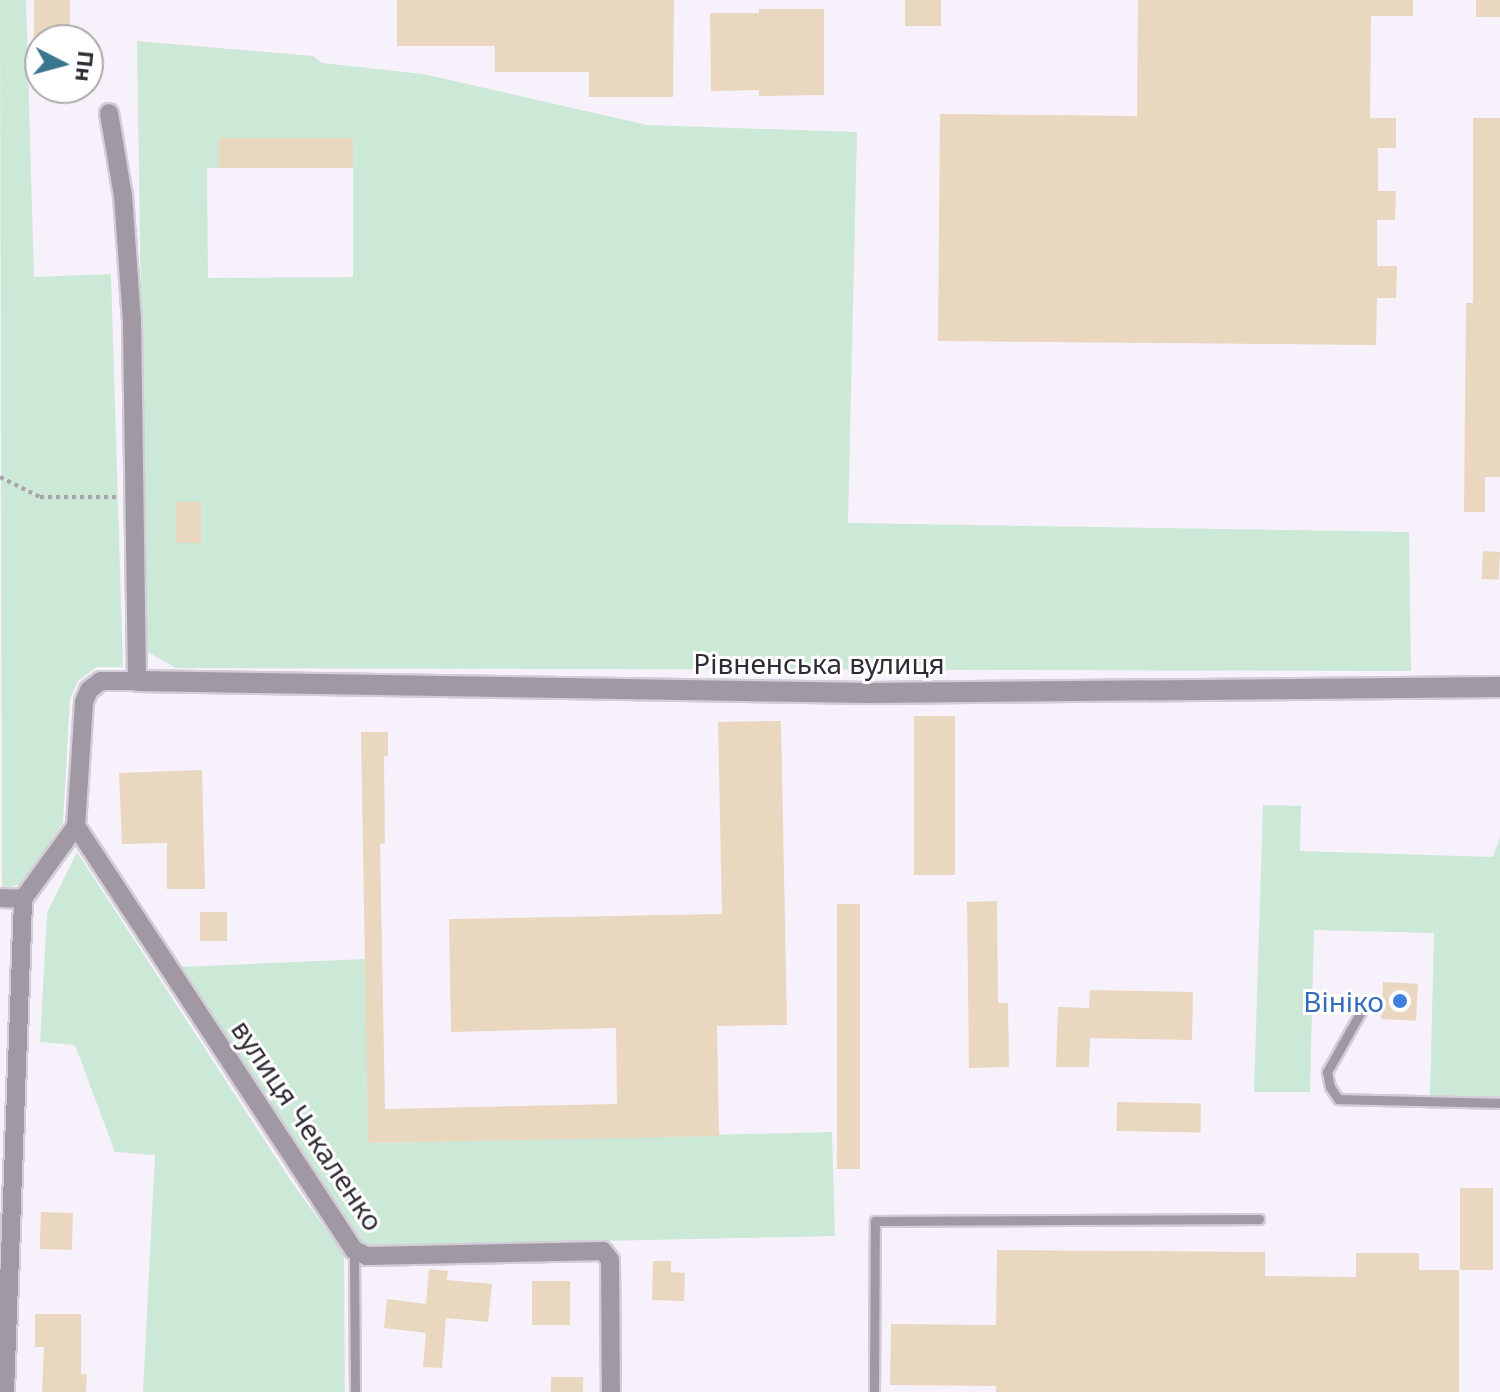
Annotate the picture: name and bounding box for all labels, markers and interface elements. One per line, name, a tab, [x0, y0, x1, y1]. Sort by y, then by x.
north arrow	[24, 24, 104, 104]
text: Пн	[69, 49, 102, 83]
street label: Рівненська вулиця	[693, 646, 945, 680]
place label: Вініко	[1303, 984, 1384, 1018]
marker: Вініко	[1391, 992, 1409, 1010]
street label: вулиця Чекаленко	[225, 1013, 391, 1237]

